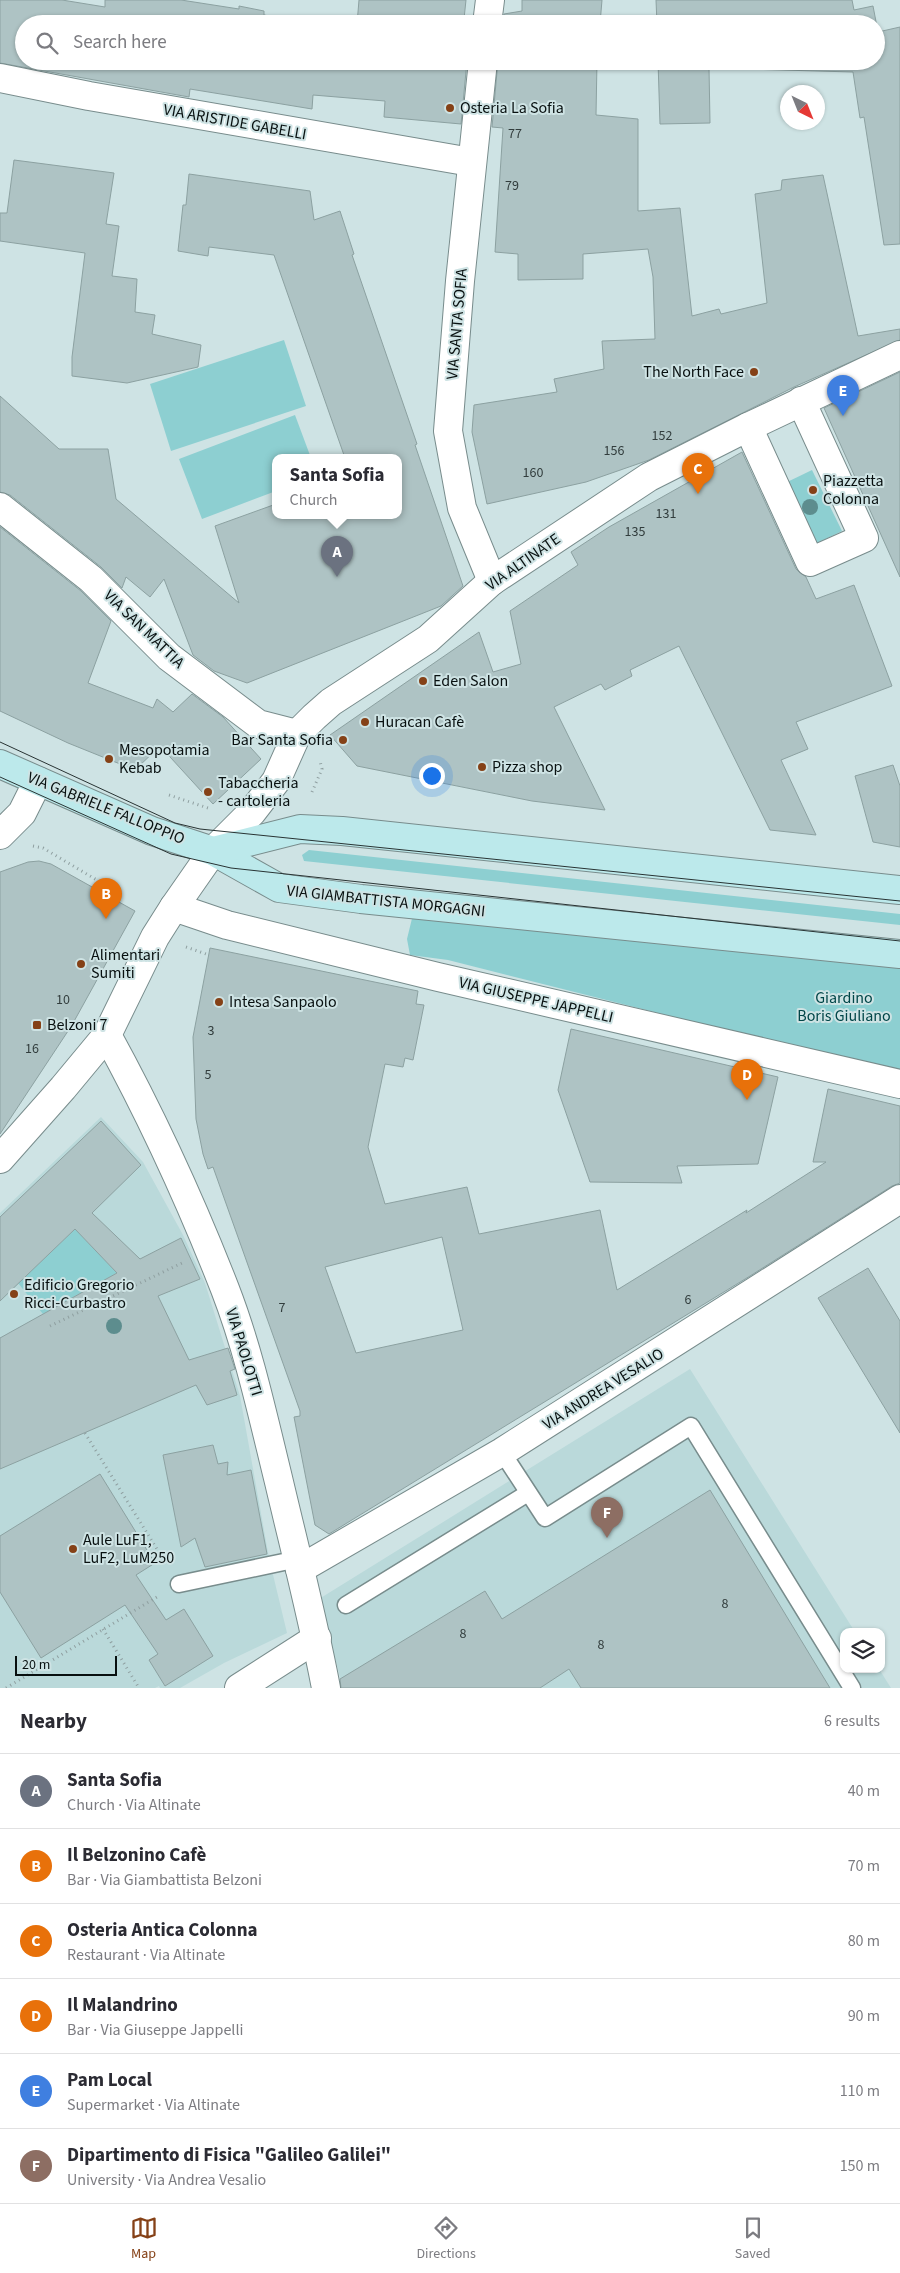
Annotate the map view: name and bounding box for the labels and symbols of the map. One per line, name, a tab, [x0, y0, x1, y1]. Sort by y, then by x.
north arrow	[780, 85, 825, 130]
place label: Osteria La Sofia	[460, 97, 564, 119]
street label: VIA ARISTIDE GABELLI	[162, 99, 308, 145]
marker: Osteria La Sofia	[444, 102, 456, 114]
house number: 77	[508, 124, 522, 144]
house number: 79	[505, 176, 519, 196]
street label: VIA SANTA SOFIA	[441, 267, 473, 381]
place label: The North Face	[643, 361, 744, 383]
marker: The North Face	[748, 366, 760, 378]
pin: E	[827, 375, 859, 416]
house number: 152	[652, 426, 672, 446]
house number: 156	[604, 441, 624, 461]
pin: C	[682, 453, 714, 494]
house number: 160	[523, 463, 543, 483]
place label: Piazzetta Colonna	[823, 470, 884, 510]
marker: Piazzetta Colonna	[807, 484, 819, 496]
house number: 131	[656, 504, 676, 524]
house number: 135	[625, 522, 645, 542]
street label: VIA ALTINATE	[481, 528, 565, 596]
pin: A	[321, 536, 353, 577]
street label: VIA SAN MATTIA	[99, 585, 189, 673]
place label: Eden Salon	[433, 670, 508, 692]
marker: Eden Salon	[417, 675, 429, 687]
place label: Huracan Cafè	[375, 711, 464, 733]
marker: Huracan Cafè	[359, 716, 371, 728]
place label: Bar Santa Sofia	[231, 729, 333, 751]
marker: Bar Santa Sofia	[337, 734, 349, 746]
place label: Mesopotamia Kebab	[119, 739, 210, 779]
marker: Mesopotamia Kebab	[103, 753, 115, 765]
place label: Pizza shop	[492, 756, 563, 778]
marker: Pizza shop	[476, 761, 488, 773]
your location	[419, 763, 445, 789]
street label: VIA GABRIELE FALLOPPIO	[24, 766, 188, 850]
place label: Tabaccheria - cartoleria	[218, 772, 299, 812]
marker: Tabaccheria - cartoleria	[202, 786, 214, 798]
pin: B	[90, 878, 122, 919]
street label: VIA GIAMBATTISTA MORGAGNI	[286, 880, 486, 922]
place label: Alimentari Sumiti	[91, 944, 160, 984]
marker: Alimentari Sumiti	[75, 958, 87, 970]
street label: VIA GIUSEPPE JAPPELLI	[457, 972, 615, 1028]
park label: Giardino Boris Giuliano	[797, 987, 891, 1027]
house number: 10	[56, 990, 70, 1010]
place label: Intesa Sanpaolo	[229, 991, 337, 1013]
marker: Intesa Sanpaolo	[213, 996, 225, 1008]
place label: Belzoni 7	[47, 1014, 108, 1036]
marker: Belzoni 7	[31, 1019, 43, 1031]
house number: 3	[208, 1021, 215, 1041]
house number: 16	[25, 1039, 39, 1059]
pin: D	[731, 1059, 763, 1100]
house number: 5	[205, 1065, 212, 1085]
place label: Edificio Gregorio Ricci-Curbastro	[24, 1274, 135, 1314]
marker: Edificio Gregorio Ricci-Curbastro	[8, 1288, 20, 1300]
house number: 6	[685, 1290, 692, 1310]
house number: 7	[279, 1298, 286, 1318]
street label: VIA PAOLOTTI	[220, 1305, 268, 1399]
street label: VIA ANDREA VESALIO	[538, 1343, 668, 1435]
pin: F	[591, 1497, 623, 1538]
place label: Aule LuF1, LuF2, LuM250	[83, 1529, 174, 1569]
marker: Aule LuF1, LuF2, LuM250	[67, 1543, 79, 1555]
house number: 8	[722, 1594, 729, 1614]
house number: 8	[460, 1624, 467, 1644]
house number: 8	[598, 1635, 605, 1655]
scale bar	[15, 1653, 118, 1676]

